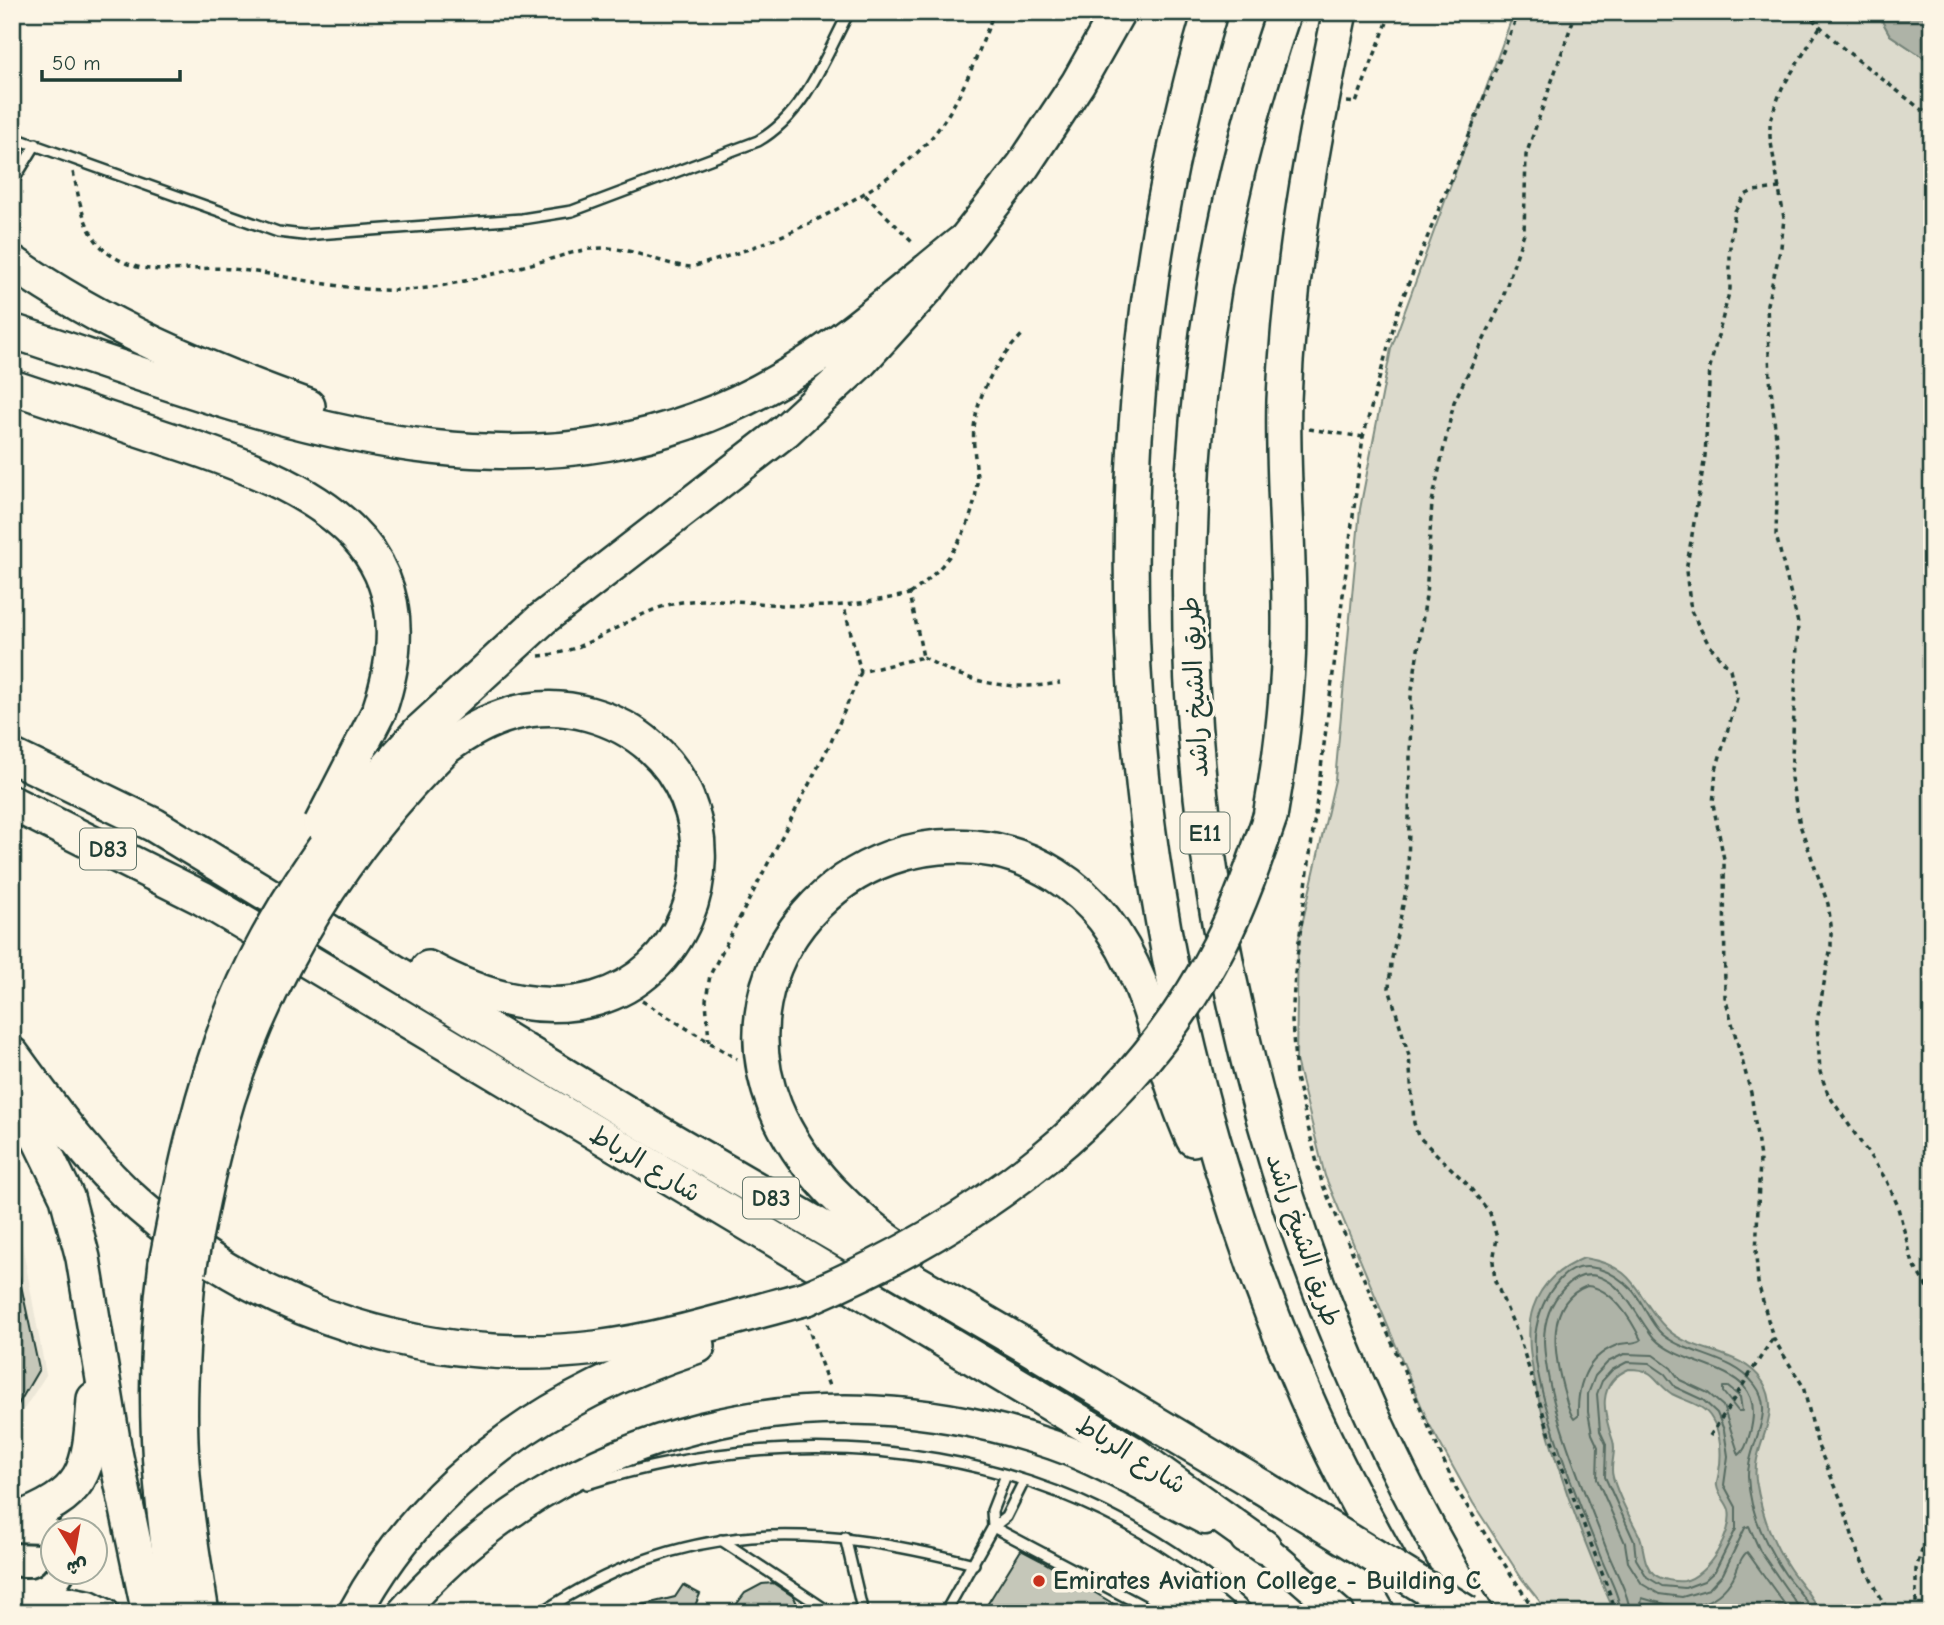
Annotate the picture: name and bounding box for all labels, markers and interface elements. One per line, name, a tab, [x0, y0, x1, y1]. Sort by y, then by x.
scale bar	[42, 38, 180, 82]
text: 50 m	[52, 51, 101, 75]
street label: طريق الشيخ راشد	[1175, 595, 1217, 778]
road number: E11	[1180, 812, 1230, 854]
road number: D83	[80, 828, 136, 870]
street label: شارع الرباط	[583, 1119, 706, 1210]
street label: طريق الشيخ راشد	[1257, 1149, 1347, 1331]
road number: D83	[743, 1178, 799, 1218]
street label: شارع الرباط	[1069, 1409, 1191, 1502]
north arrow	[38, 1516, 108, 1586]
text: ش	[65, 1554, 89, 1580]
place label: Emirates Aviation College - Building C	[1053, 1566, 1481, 1596]
marker: Emirates Aviation College - Building C	[1031, 1573, 1047, 1589]

